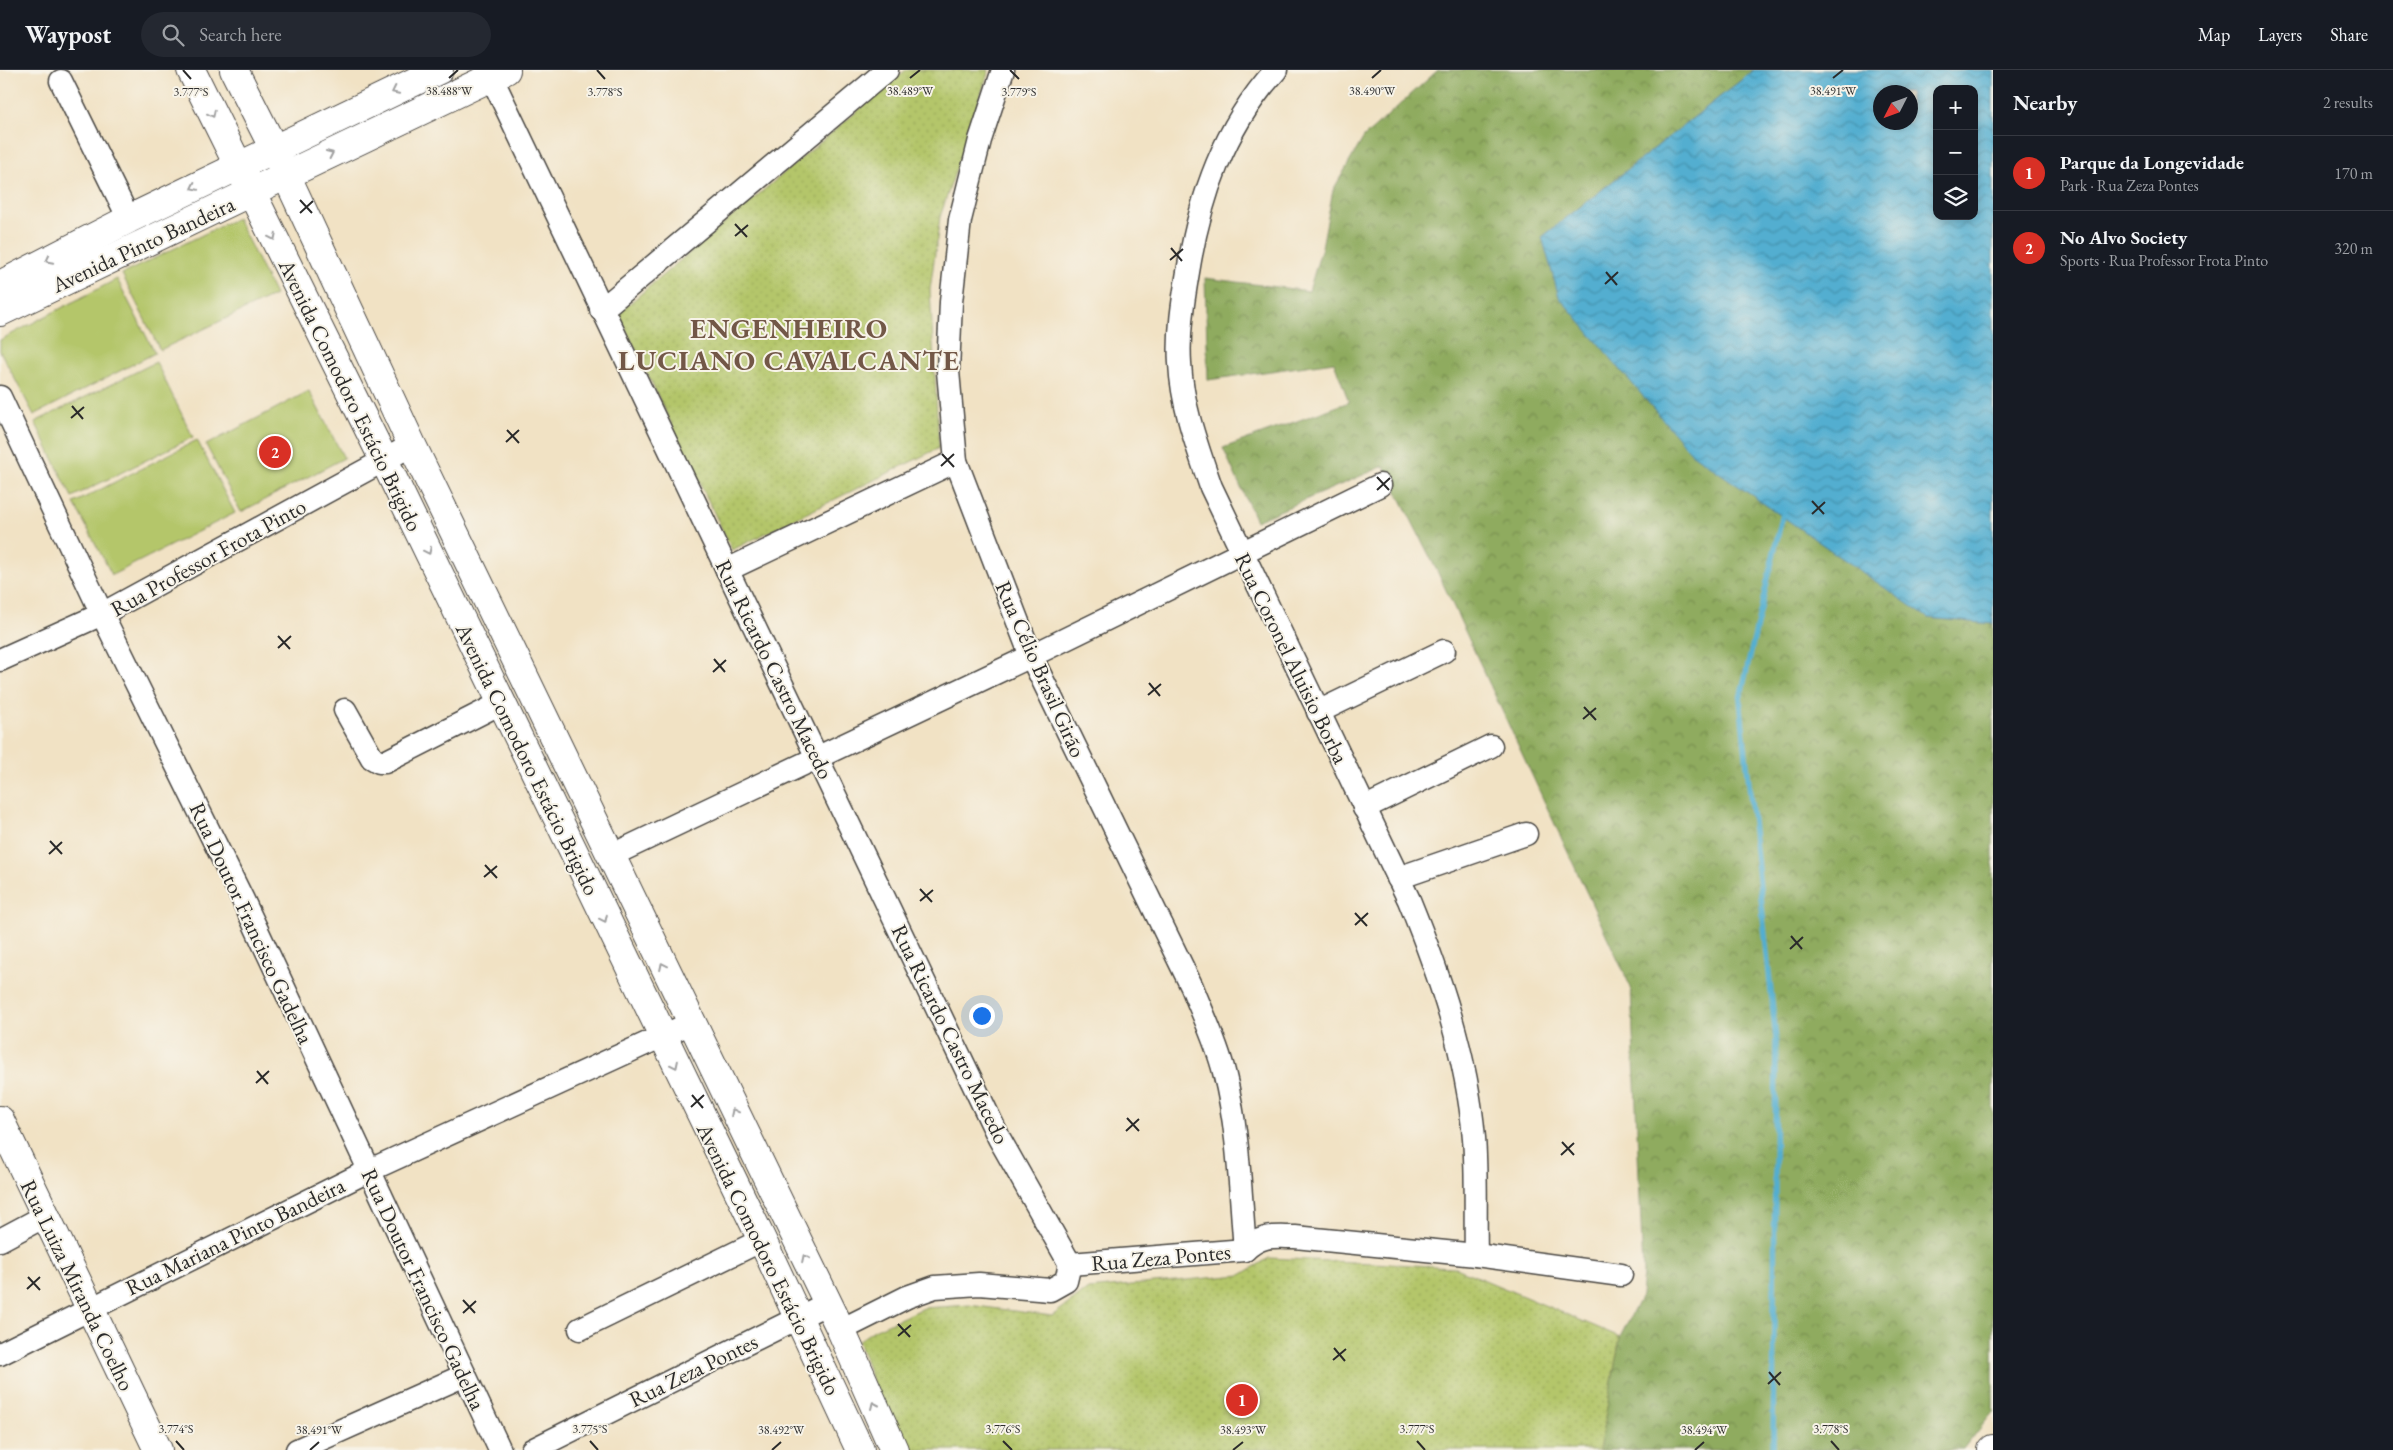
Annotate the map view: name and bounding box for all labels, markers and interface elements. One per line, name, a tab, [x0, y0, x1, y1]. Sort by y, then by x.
search box	[141, 12, 491, 57]
text: Waypost	[25, 19, 111, 50]
icon: search	[159, 21, 187, 49]
text: Search here	[199, 22, 282, 47]
text: Map	[2198, 23, 2230, 46]
text: Layers	[2258, 23, 2302, 46]
text: Share	[2330, 23, 2368, 46]
text: 38.488°W	[426, 83, 473, 99]
text: 38.489°W	[887, 83, 934, 99]
text: 38.490°W	[1349, 83, 1396, 99]
text: 38.491°W	[1810, 83, 1857, 99]
text: 3.777°S	[174, 84, 209, 100]
text: 3.778°S	[588, 84, 623, 100]
text: 3.779°S	[1002, 84, 1037, 100]
one-way arrow	[392, 85, 401, 95]
north arrow	[1873, 85, 1918, 130]
map controls	[1933, 85, 1978, 220]
button: +	[1933, 85, 1978, 130]
text: Nearby	[2013, 89, 2077, 116]
text: 2 results	[2323, 92, 2373, 113]
one-way arrow	[206, 109, 216, 118]
button: −	[1933, 130, 1978, 175]
one-way arrow	[325, 150, 334, 161]
text: Parque da Longevidade	[2060, 150, 2244, 175]
text: 1	[2025, 163, 2033, 184]
text: 170 m	[2334, 163, 2373, 184]
button: layers	[1933, 175, 1978, 220]
text: Park · Rua Zeza Pontes	[2060, 175, 2199, 196]
one-way arrow	[190, 181, 199, 191]
street label: Avenida Pinto Bandeira	[46, 189, 240, 300]
text: No Alvo Society	[2060, 225, 2187, 250]
one-way arrow	[267, 231, 277, 240]
text: 2	[2025, 238, 2033, 259]
text: 320 m	[2334, 238, 2373, 259]
text: Sports · Rua Professor Frota Pinto	[2060, 250, 2268, 271]
street label: Avenida Comodoro Estácio Brigido	[271, 253, 429, 536]
one-way arrow	[45, 254, 54, 264]
district label: ENGENHEIRO LUCIANO CAVALCANTE	[618, 310, 960, 378]
pin: 2	[259, 433, 291, 471]
street label: Rua Professor Frota Pinto	[105, 492, 311, 623]
one-way arrow	[421, 546, 431, 555]
street label: Rua Coronel Aluisio Borba	[1228, 548, 1355, 769]
street label: Rua Ricardo Castro Macedo	[709, 555, 840, 784]
street label: Rua Célio Brasil Girão	[989, 576, 1093, 762]
street label: Avenida Comodoro Estácio Brigido	[448, 617, 606, 900]
street label: Rua Doutor Francisco Gadelha	[183, 798, 320, 1049]
one-way arrow	[598, 913, 608, 922]
street label: Rua Ricardo Castro Macedo	[885, 920, 1016, 1149]
one-way arrow	[659, 962, 669, 971]
your location	[969, 1003, 995, 1029]
one-way arrow	[669, 1060, 679, 1069]
one-way arrow	[730, 1108, 740, 1117]
street label: Avenida Comodoro Estácio Brigido	[689, 1117, 847, 1400]
street label: Rua Doutor Francisco Gadelha	[355, 1164, 492, 1415]
street label: Rua Mariana Pinto Bandeira	[121, 1171, 350, 1302]
street label: Rua Luiza Miranda Coelho	[14, 1175, 141, 1396]
street label: Rua Zeza Pontes	[1090, 1237, 1232, 1278]
one-way arrow	[801, 1254, 811, 1263]
street label: Rua Zeza Pontes	[624, 1327, 762, 1414]
pin: 1	[1226, 1381, 1258, 1419]
one-way arrow	[870, 1401, 881, 1410]
text: 3.774°S	[159, 1421, 194, 1437]
text: 3.775°S	[573, 1421, 608, 1437]
text: 3.776°S	[986, 1421, 1021, 1437]
text: 3.777°S	[1400, 1421, 1435, 1437]
text: 3.778°S	[1814, 1421, 1849, 1437]
text: 38.491°W	[296, 1422, 343, 1438]
text: 38.492°W	[758, 1422, 805, 1438]
text: 38.493°W	[1220, 1422, 1267, 1438]
text: 38.494°W	[1681, 1422, 1728, 1438]

